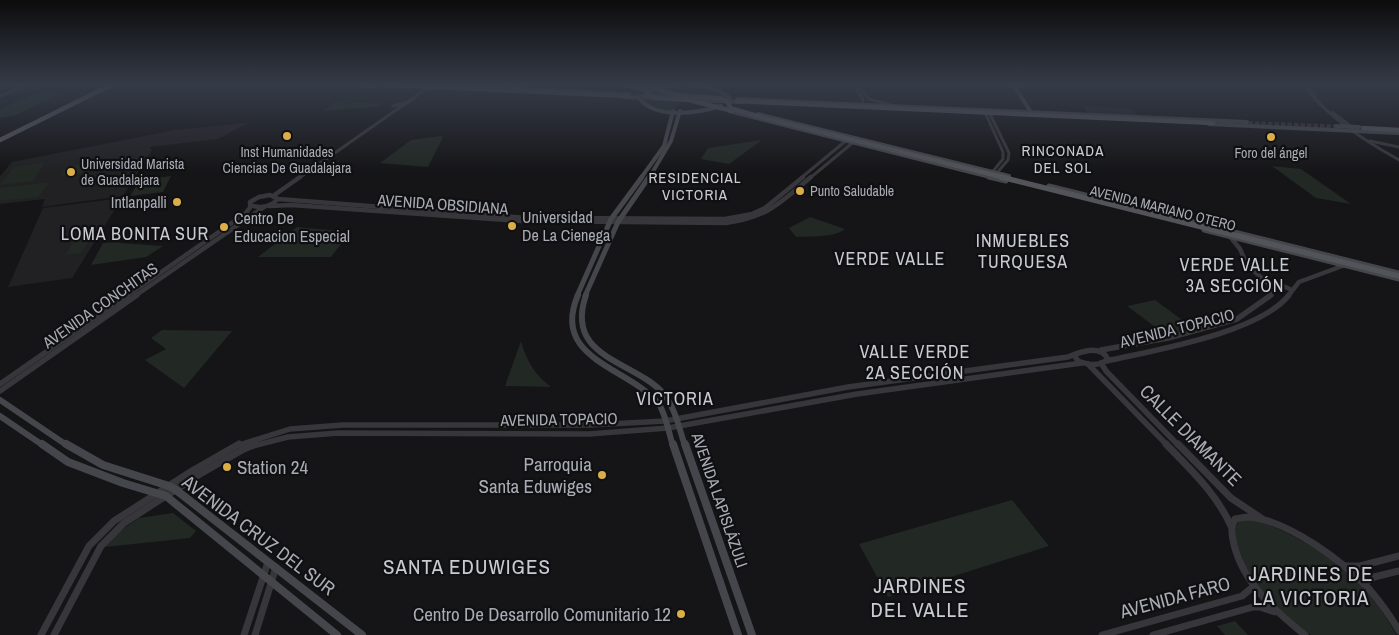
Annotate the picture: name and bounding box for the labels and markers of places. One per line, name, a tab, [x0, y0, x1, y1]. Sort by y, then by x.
marker: Inst Humanidades Ciencias De Guadalajara	[281, 130, 293, 142]
marker: Foro del ángel	[1265, 131, 1277, 143]
place label: Inst Humanidades Ciencias De Guadalajara	[223, 143, 352, 177]
place label: Foro del ángel	[1235, 144, 1307, 162]
place label: Universidad Marista de Guadalajara	[81, 155, 185, 189]
marker: Universidad Marista de Guadalajara	[65, 166, 77, 178]
place label: Punto Saludable	[810, 182, 894, 200]
marker: Punto Saludable	[794, 185, 806, 197]
place label: Intlanpalli	[111, 191, 167, 213]
marker: Intlanpalli	[171, 196, 183, 208]
place label: Universidad De La Cienega	[522, 206, 611, 246]
place label: Centro De Educacion Especial	[234, 207, 350, 247]
marker: Universidad De La Cienega	[506, 220, 518, 232]
marker: Centro De Educacion Especial	[218, 221, 230, 233]
place label: Parroquia Santa Eduwiges	[479, 451, 592, 499]
place label: Station 24	[237, 454, 308, 480]
marker: Station 24	[221, 461, 233, 473]
marker: Parroquia Santa Eduwiges	[596, 469, 608, 481]
place label: Centro De Desarrollo Comunitario 12	[413, 601, 671, 627]
marker: Centro De Desarrollo Comunitario 12	[675, 608, 687, 620]

